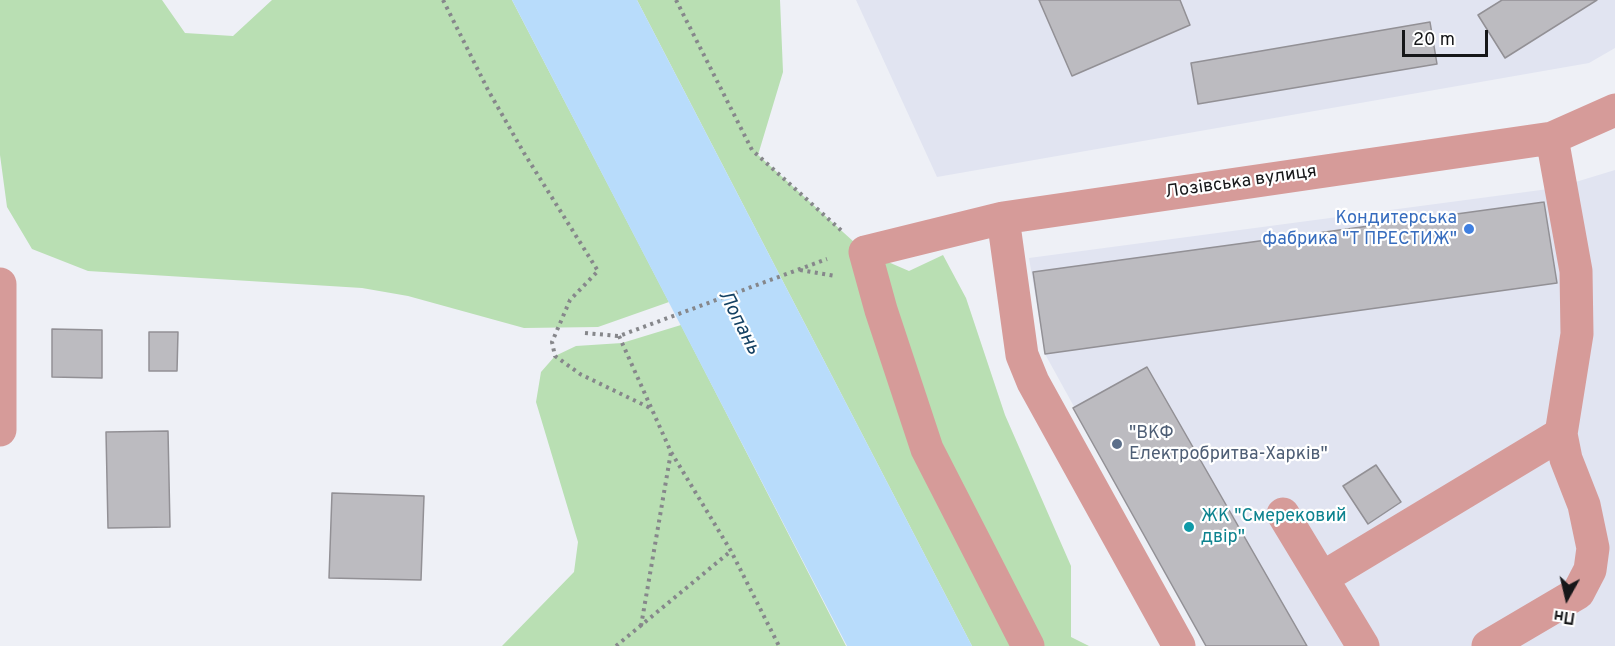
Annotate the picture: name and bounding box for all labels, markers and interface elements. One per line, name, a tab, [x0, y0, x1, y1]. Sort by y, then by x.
scale bar	[1405, 18, 1490, 56]
text: 20 m	[1413, 29, 1455, 52]
street label: Лозівська вулиця	[1164, 162, 1318, 204]
place label: Кондитерська фабрика "Т ПРЕСТИЖ"	[1262, 208, 1457, 250]
marker: Кондитерська фабрика "Т ПРЕСТИЖ"	[1462, 222, 1476, 236]
water label: Лопань	[712, 287, 764, 359]
place label: "ВКФ Електробритва-Харків"	[1129, 423, 1328, 466]
marker: "ВКФ Електробритва-Харків"	[1110, 437, 1124, 451]
place label: ЖК "Смерековий двір"	[1201, 506, 1347, 548]
marker: ЖК "Смерековий двір"	[1182, 520, 1196, 534]
north arrow	[1537, 568, 1597, 628]
text: Пн	[1552, 604, 1577, 627]

